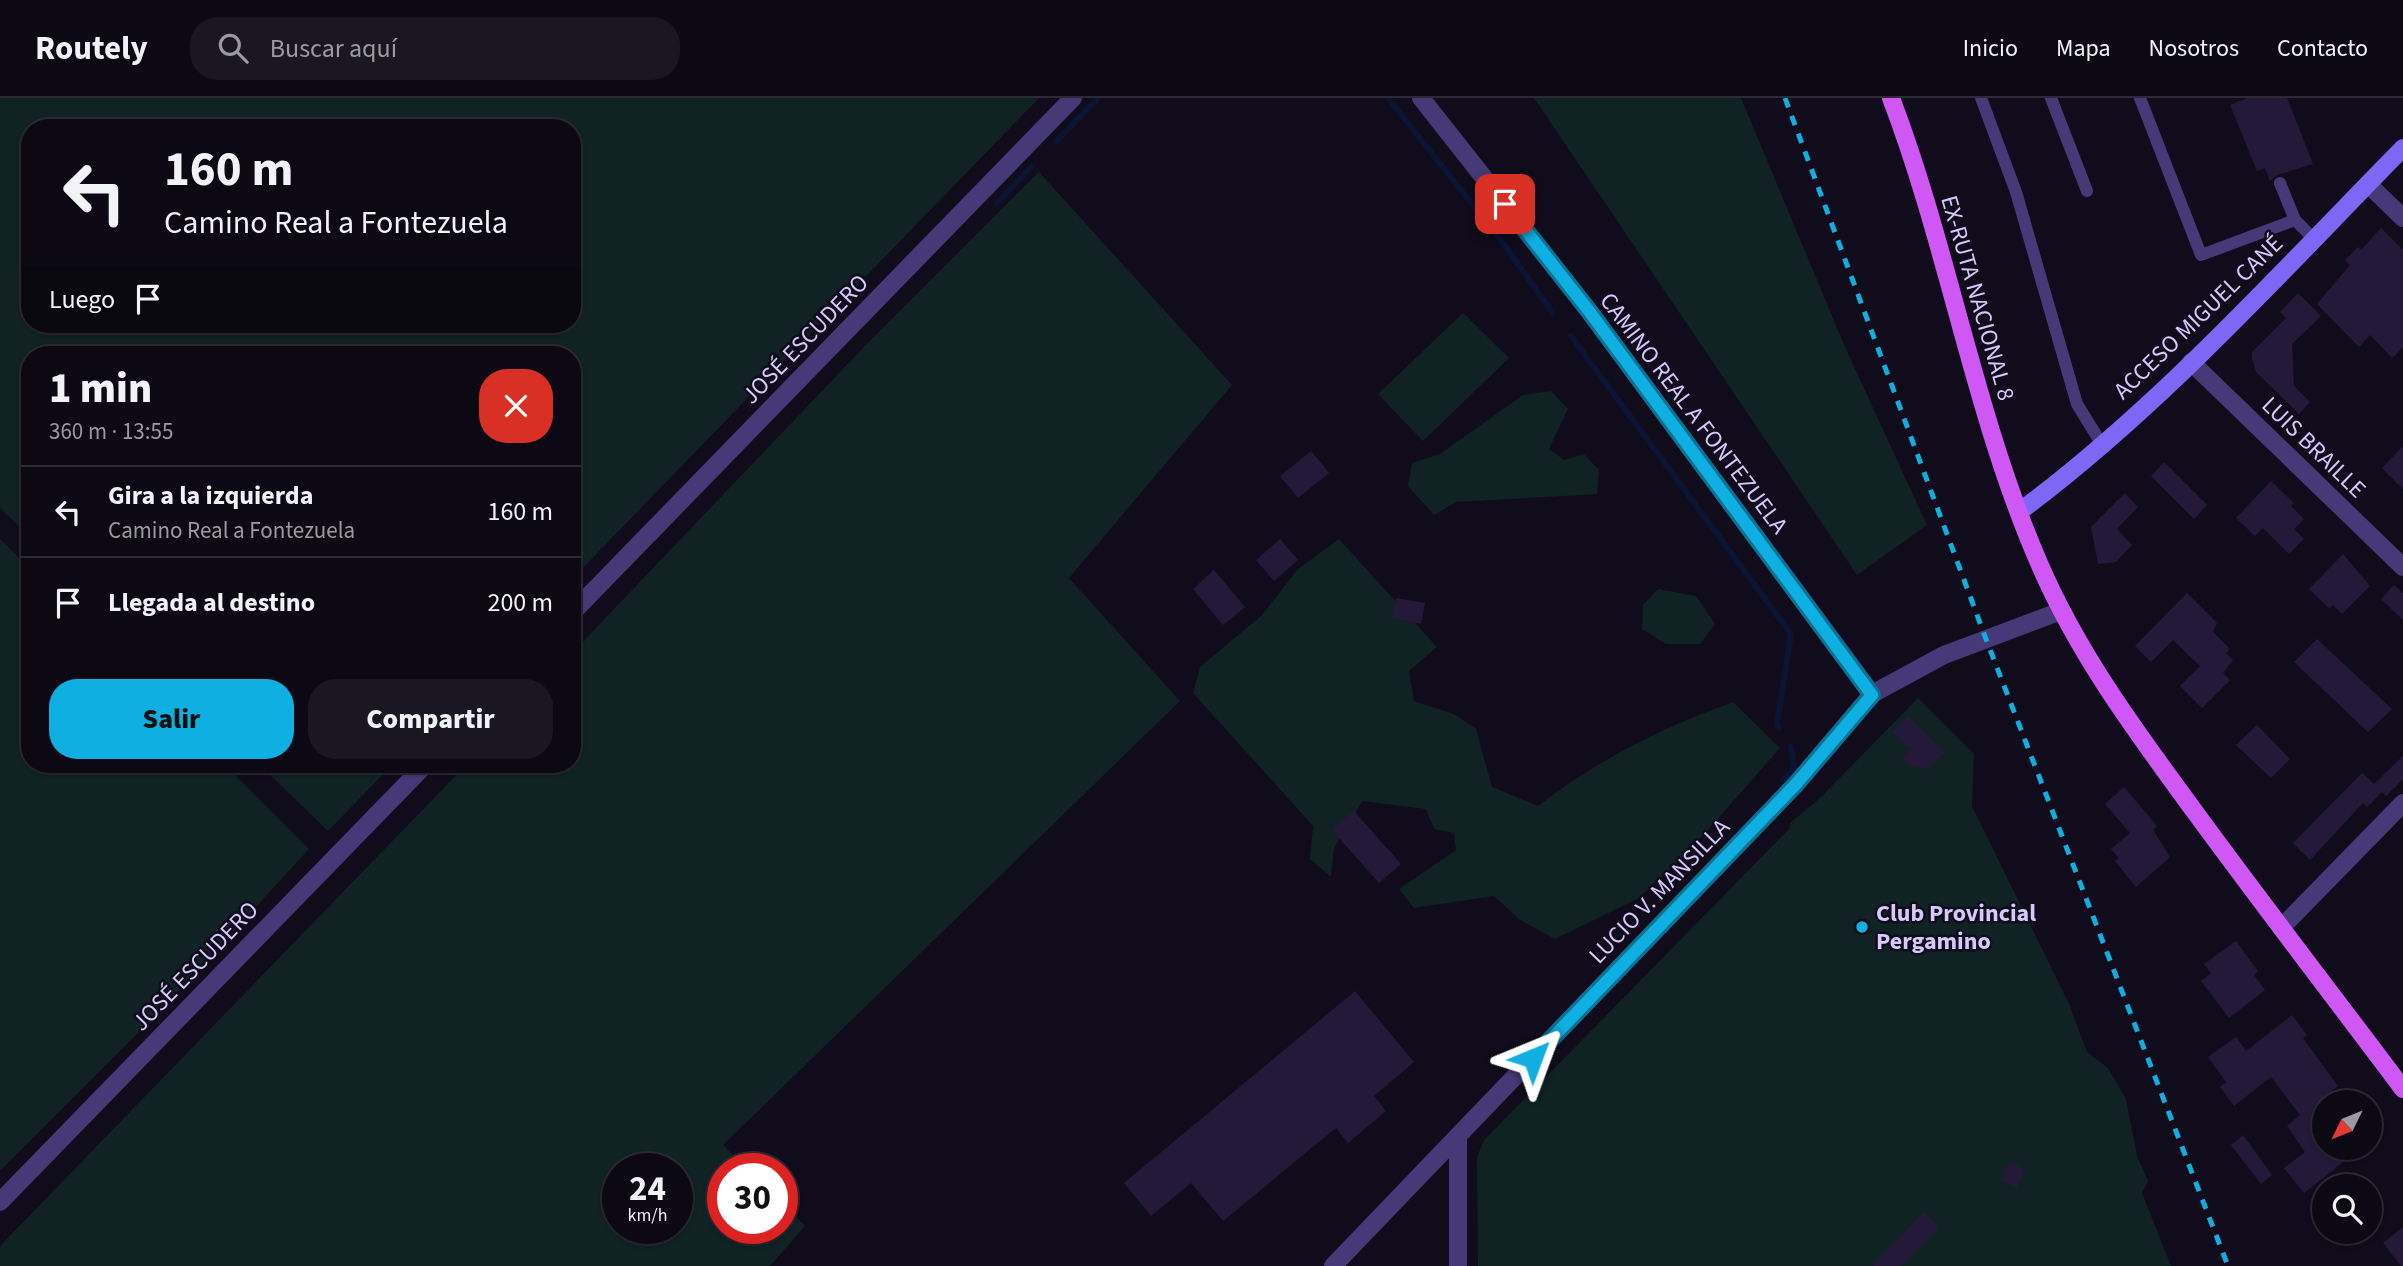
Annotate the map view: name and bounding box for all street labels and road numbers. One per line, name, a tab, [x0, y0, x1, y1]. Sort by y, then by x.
street label: EX-RUTA NACIONAL 8	[1931, 191, 2024, 405]
street label: ACCESO MIGUEL CANÉ	[2106, 227, 2291, 408]
street label: JOSÉ ESCUDERO	[734, 266, 877, 412]
street label: CAMINO REAL A FONTEZUELA	[1591, 285, 1796, 541]
street label: LUIS BRAILLE	[2254, 388, 2374, 506]
street label: LUCIO V. MANSILLA	[1581, 811, 1738, 972]
street label: JOSÉ ESCUDERO	[124, 893, 267, 1039]

